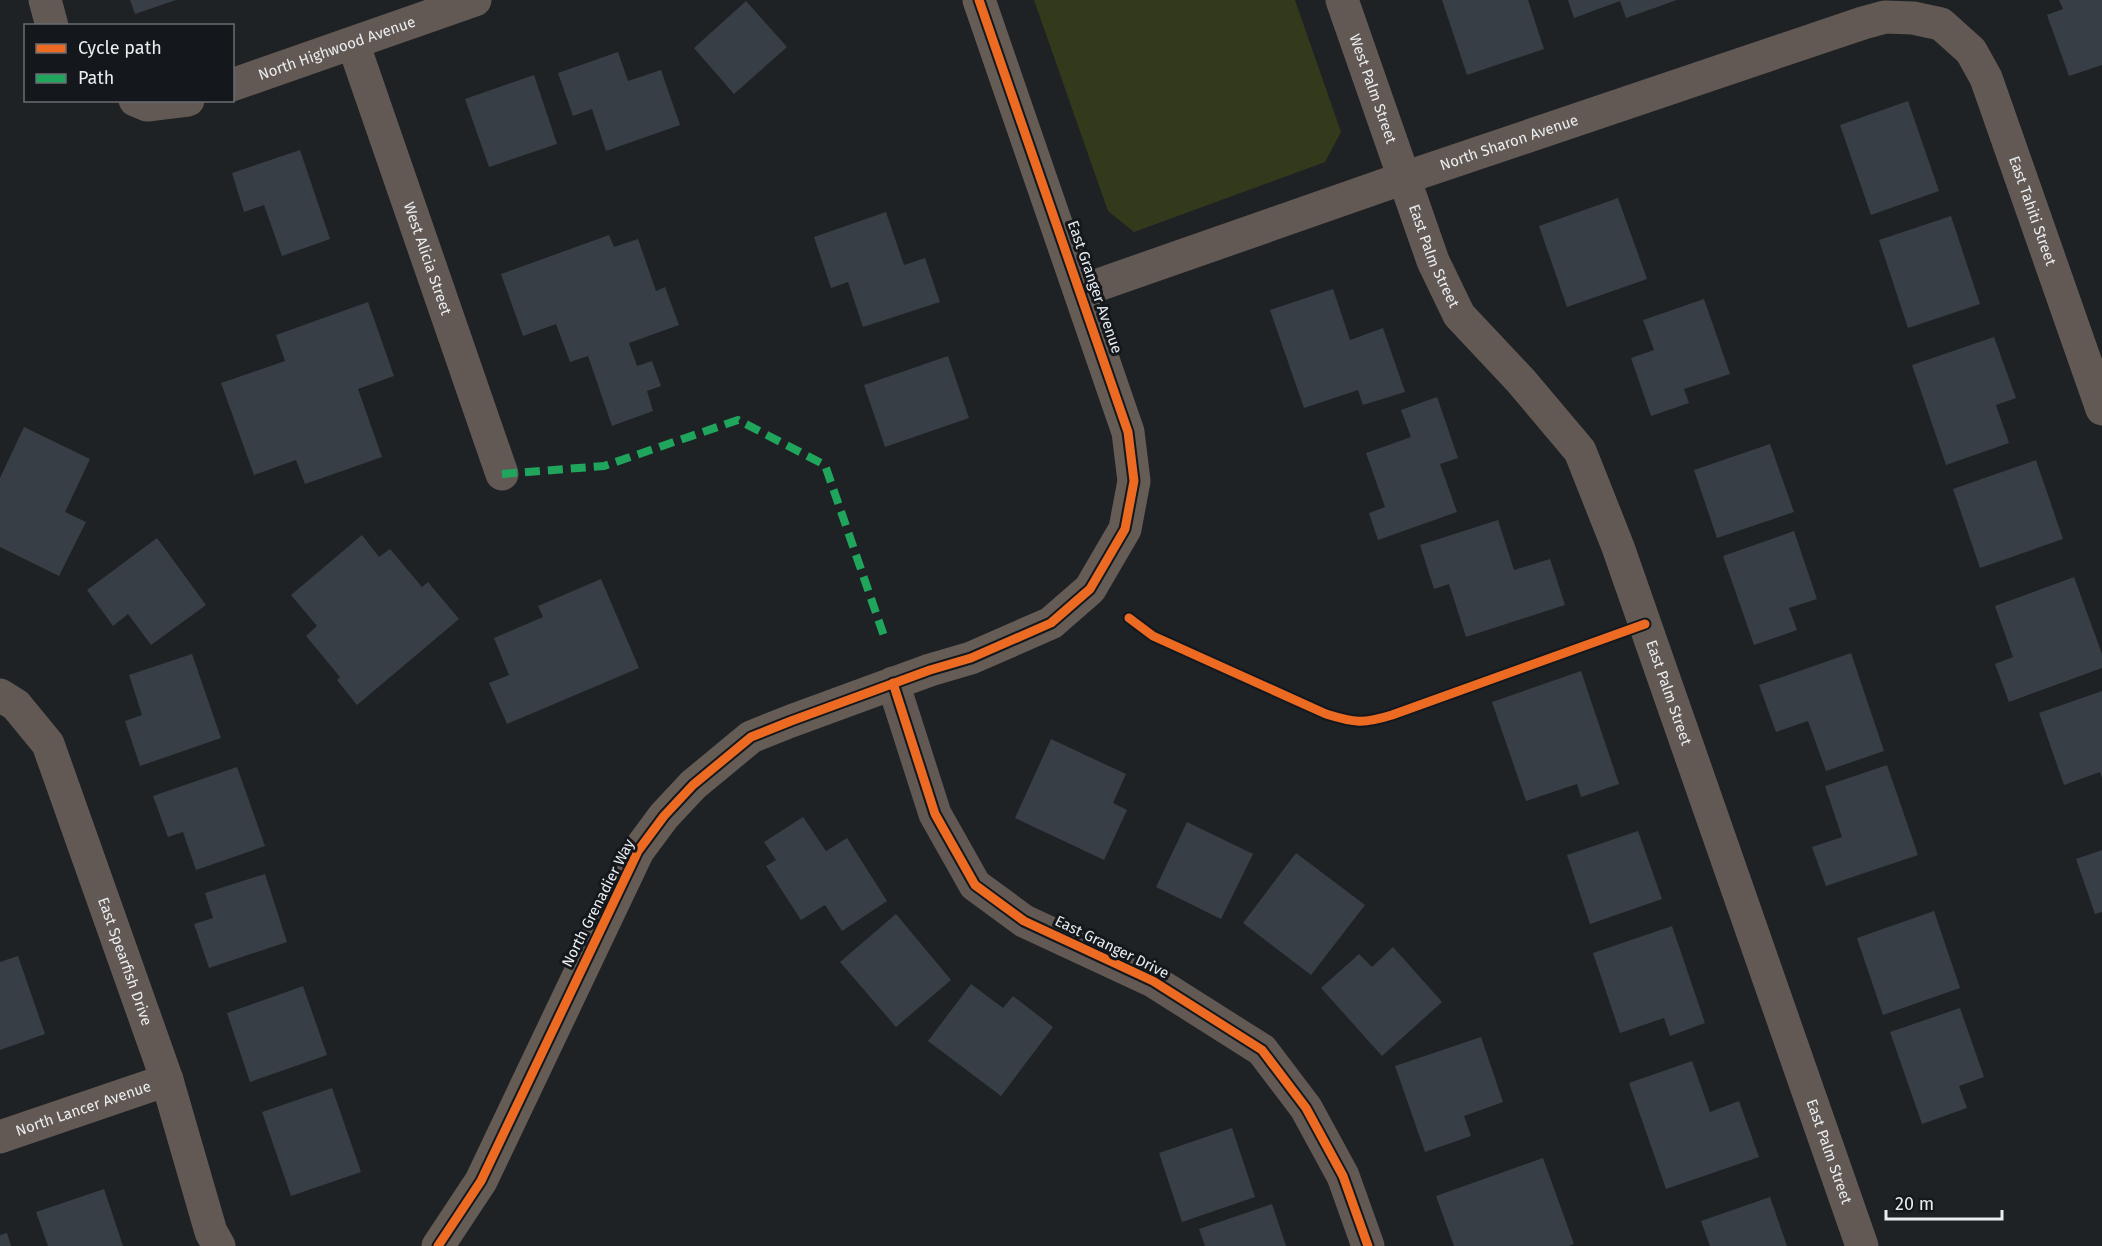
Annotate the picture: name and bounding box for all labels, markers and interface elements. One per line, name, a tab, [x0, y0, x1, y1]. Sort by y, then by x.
street label: North Highwood Avenue	[256, 13, 418, 84]
legend	[24, 24, 234, 102]
street label: West Palm Street	[1346, 32, 1401, 146]
text: Cycle path	[78, 37, 162, 59]
text: Path	[78, 67, 114, 89]
street label: North Sharon Avenue	[1437, 111, 1581, 174]
street label: East Tahiti Street	[2005, 154, 2060, 268]
street label: West Alicia Street	[400, 200, 456, 318]
street label: East Palm Street	[1405, 202, 1463, 311]
street label: East Granger Avenue	[1064, 218, 1126, 356]
street label: East Palm Street	[1642, 638, 1696, 748]
street label: North Grenadier Way	[558, 835, 638, 970]
street label: East Spearfish Drive	[94, 895, 156, 1028]
street label: East Granger Drive	[1052, 912, 1172, 982]
street label: North Lancer Avenue	[13, 1077, 153, 1140]
street label: East Palm Street	[1802, 1097, 1856, 1207]
scale bar	[1886, 1183, 2002, 1221]
text: 20 m	[1895, 1193, 1934, 1215]

